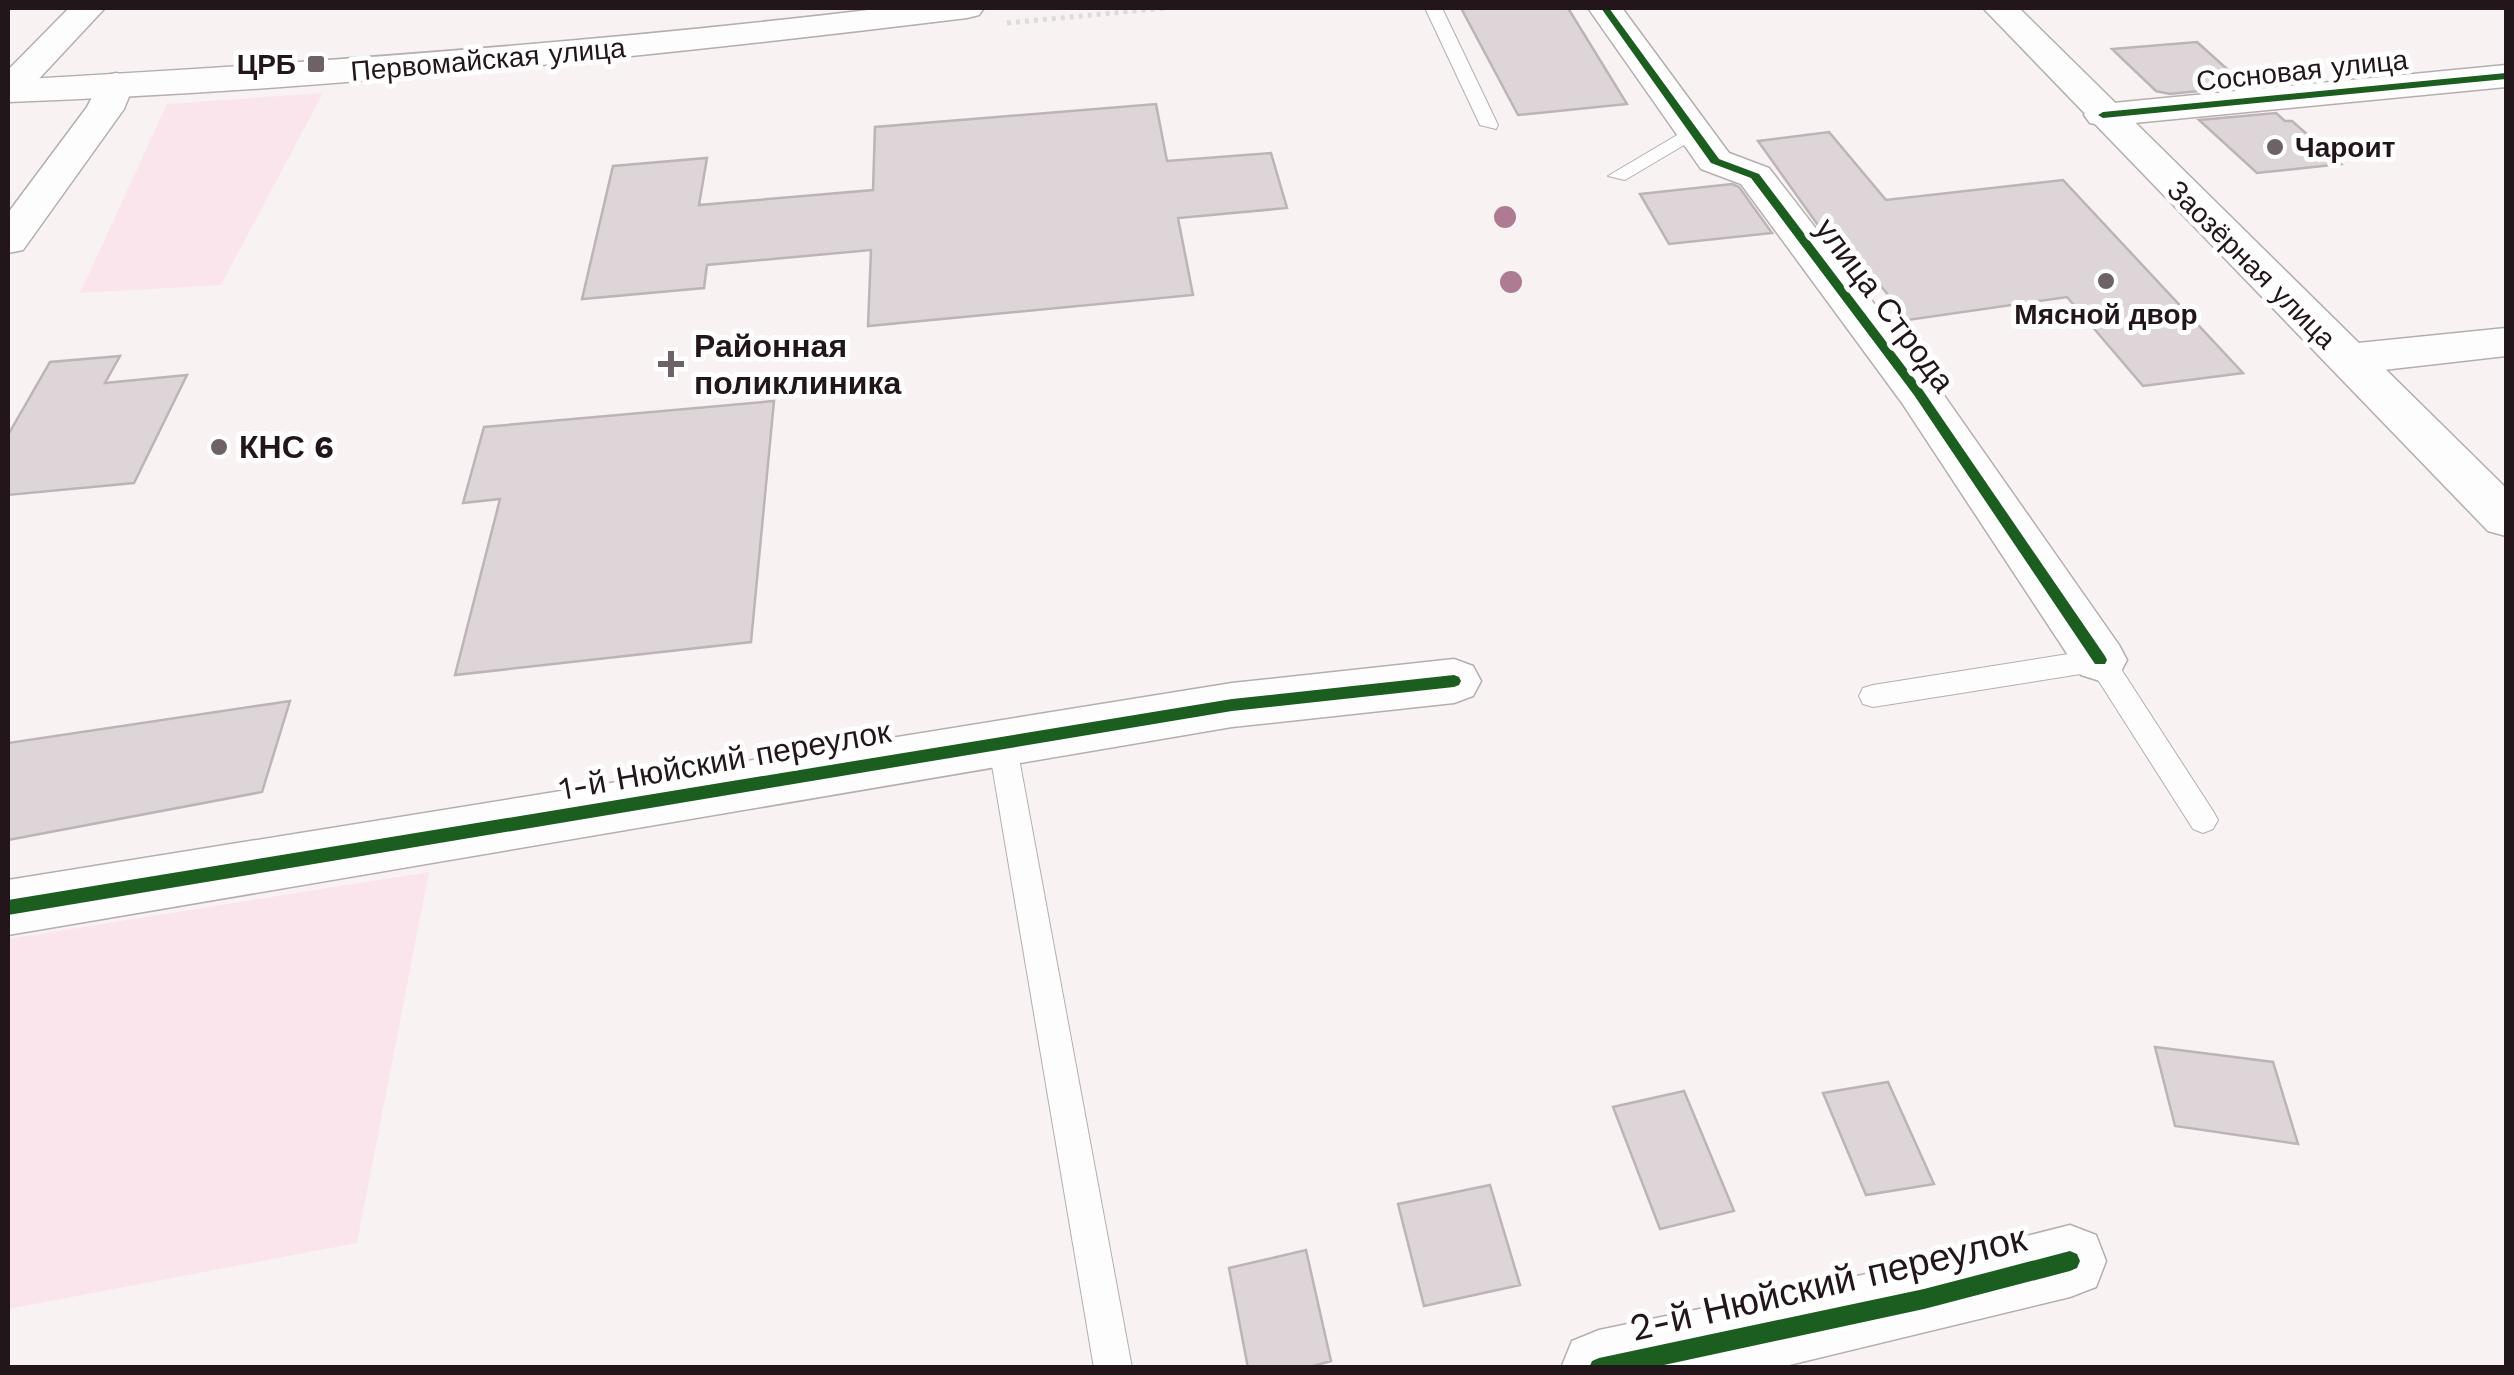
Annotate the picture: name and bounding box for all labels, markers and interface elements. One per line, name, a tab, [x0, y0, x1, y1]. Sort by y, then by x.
street label: Первомайская улица	[349, 31, 627, 88]
street label: Сосновая улица	[2195, 43, 2410, 98]
place label: ЦРБ	[237, 48, 296, 81]
marker: ЦРБ	[305, 53, 327, 75]
place label: Чароит	[2295, 131, 2395, 164]
marker: Чароит	[2264, 136, 2286, 158]
street label: Заозёрная улица	[2161, 173, 2343, 356]
street label: улица Строда	[1807, 211, 1963, 400]
marker: Мясной двор	[2095, 270, 2117, 292]
place label: Мясной двор	[2014, 298, 2198, 331]
place label: Районная поликлиника	[694, 327, 902, 402]
marker: Районная поликлиника	[658, 351, 684, 377]
place label: КНС 6	[239, 428, 334, 466]
marker: КНС 6	[208, 436, 230, 458]
street label: 1-й Нюйский переулок	[556, 712, 895, 808]
street label: 2-й Нюйский переулок	[1626, 1216, 2031, 1350]

